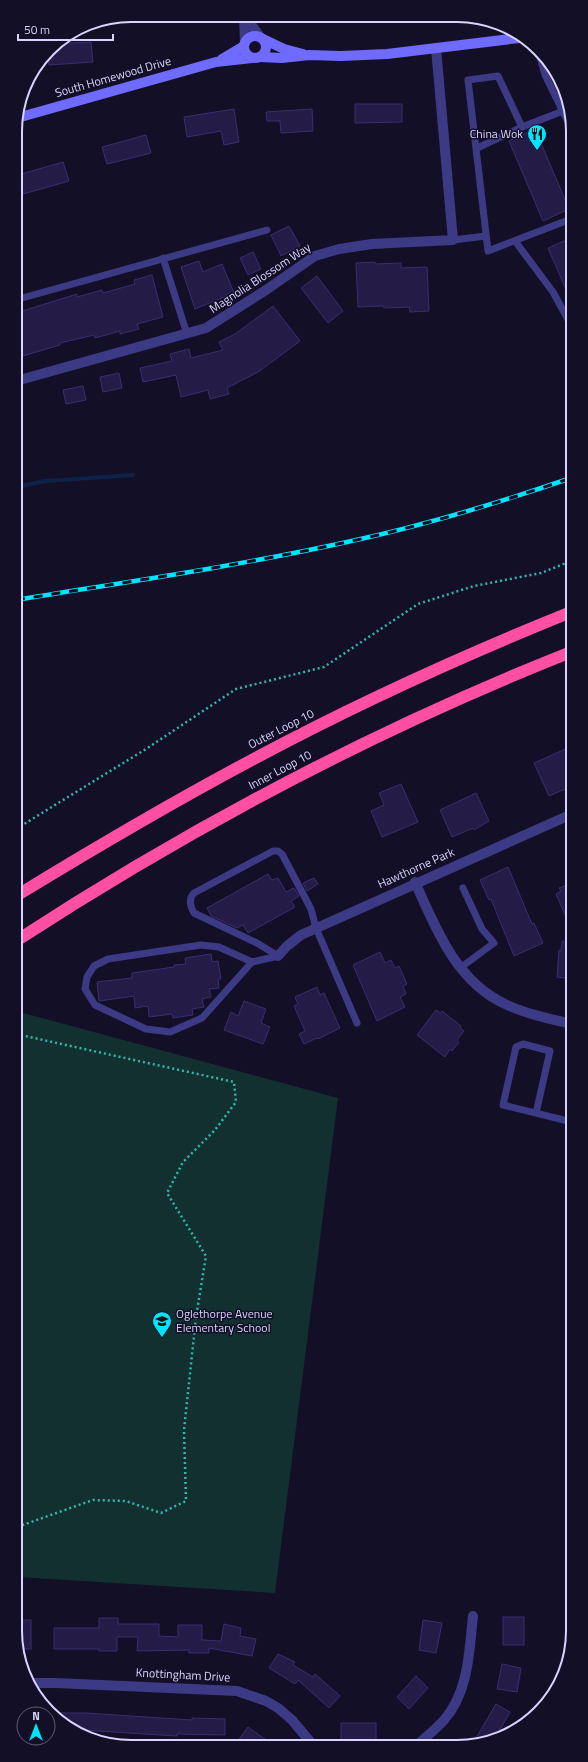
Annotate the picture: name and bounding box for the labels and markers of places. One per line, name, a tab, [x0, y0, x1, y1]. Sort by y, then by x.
restaurant icon: China Wok	[526, 123, 548, 151]
place label: China Wok	[470, 124, 523, 143]
place label: Oglethorpe Avenue Elementary School	[176, 1304, 273, 1337]
school or university icon: Oglethorpe Avenue Elementary School	[151, 1310, 173, 1338]

